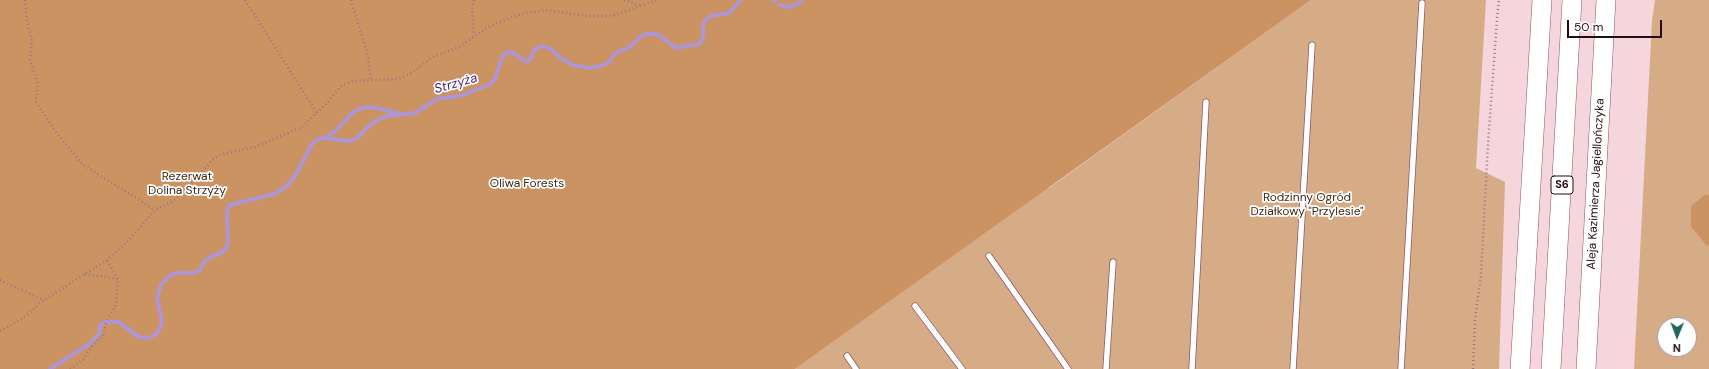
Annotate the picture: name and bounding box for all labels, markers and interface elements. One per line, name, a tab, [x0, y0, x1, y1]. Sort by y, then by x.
scale bar	[1569, 12, 1664, 38]
text: 50 m	[1574, 19, 1603, 35]
water label: Strzyża	[433, 70, 479, 98]
street label: Aleja Kazimierza Jagiellończyka	[1584, 98, 1608, 270]
park label: Rezerwat Dolina Strzyży	[148, 170, 226, 198]
road number: S6	[1551, 176, 1573, 194]
park label: Oliwa Forests	[490, 177, 564, 191]
park label: Rodzinny Ogród Działkowy "Przylesie"	[1251, 191, 1363, 219]
north arrow	[1657, 317, 1697, 357]
text: N	[1673, 341, 1681, 355]

